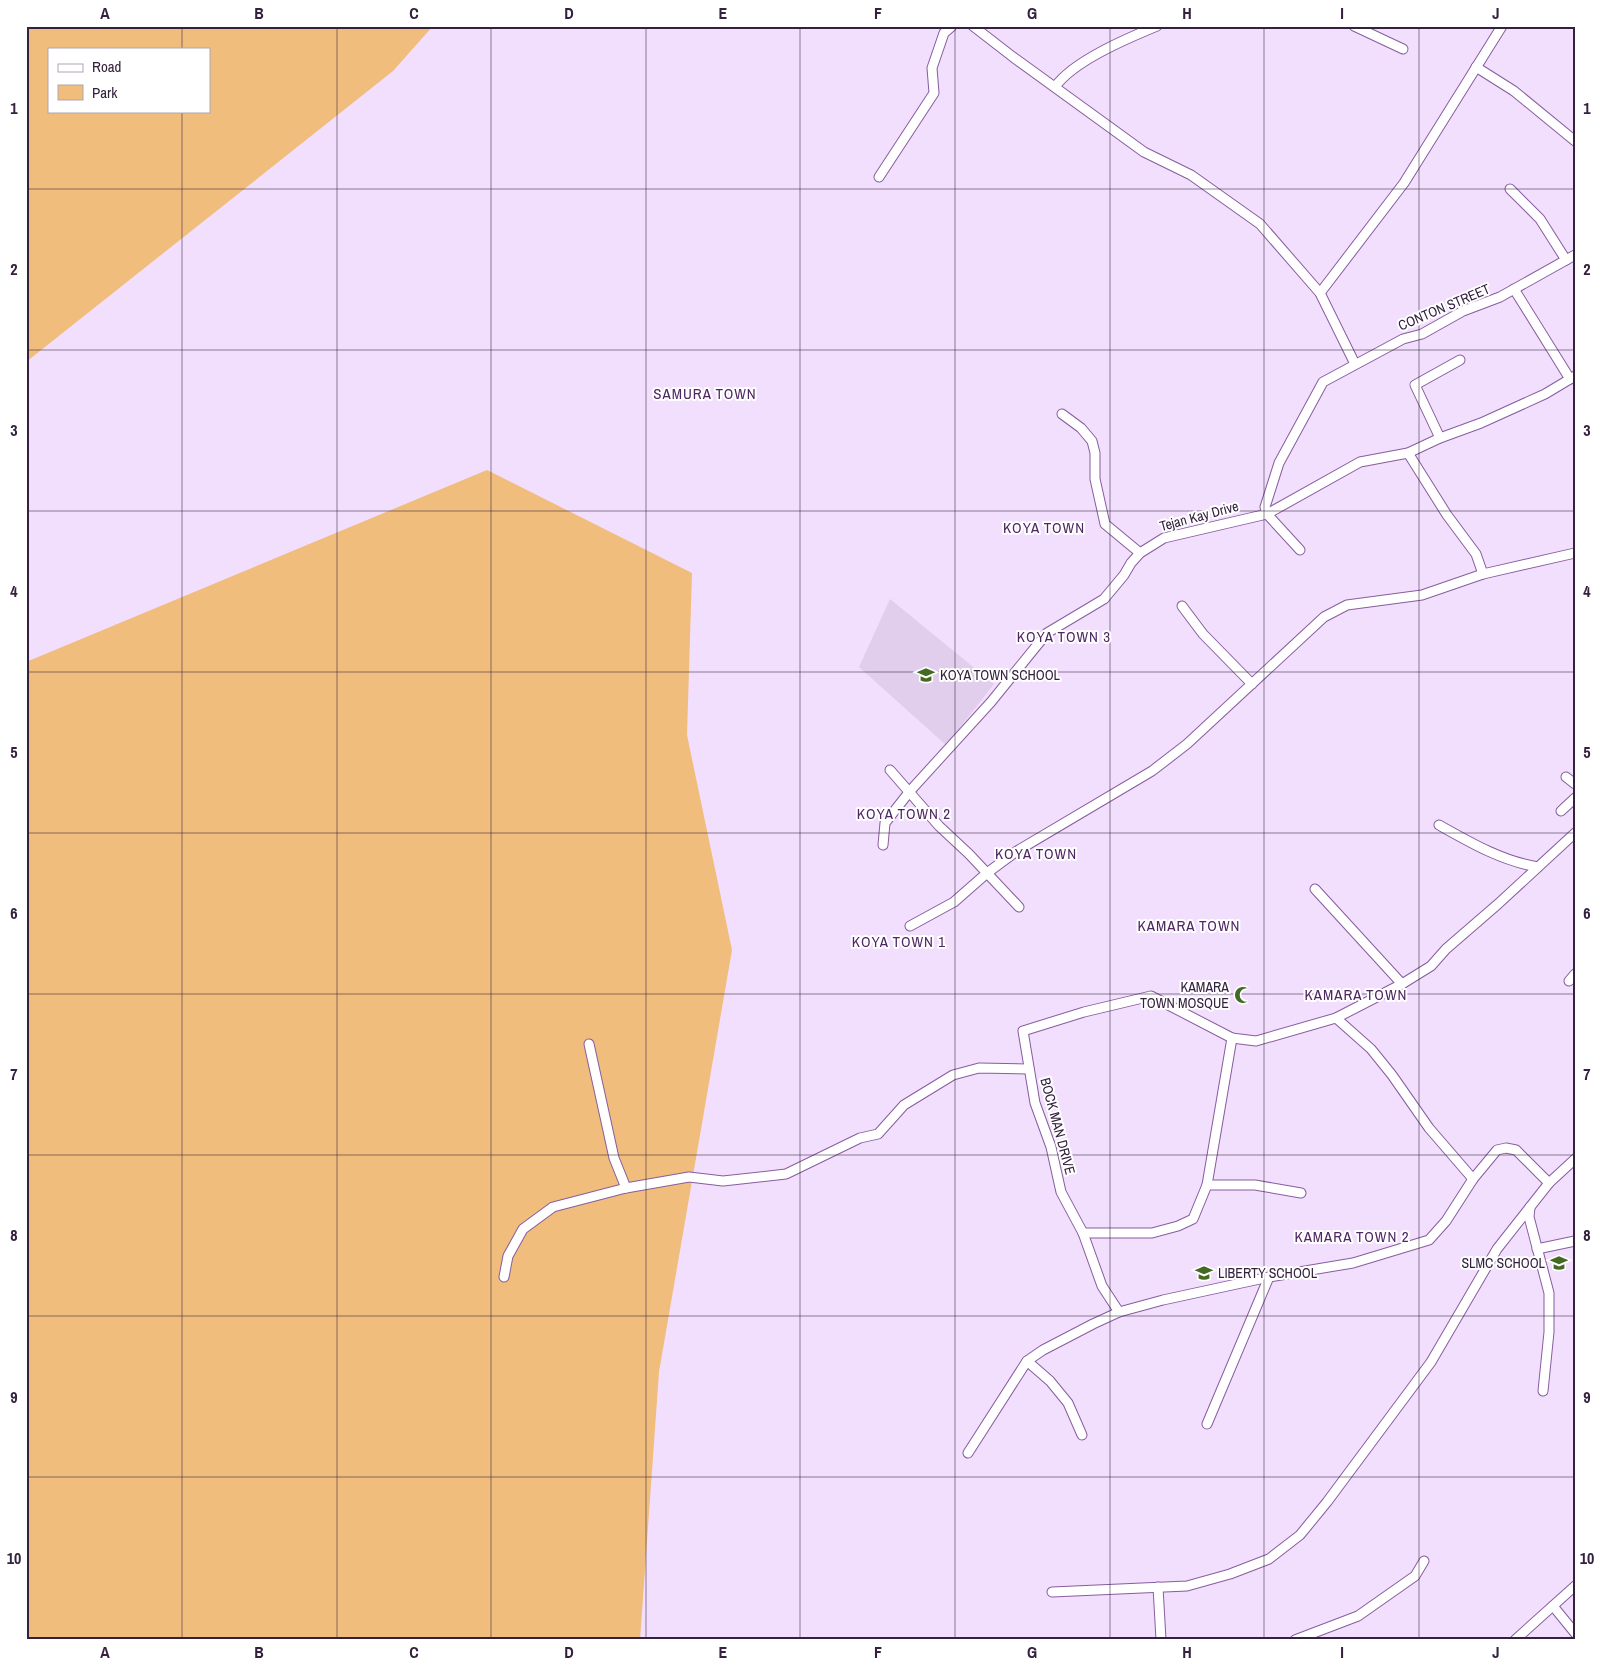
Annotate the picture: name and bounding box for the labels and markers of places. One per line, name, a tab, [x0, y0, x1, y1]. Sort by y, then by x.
school or university icon: KOYA TOWN SCHOOL	[916, 665, 936, 685]
place label: KOYA TOWN SCHOOL	[940, 666, 1061, 684]
place label: KAMARA TOWN MOSQUE	[1140, 978, 1229, 1012]
mosque icon: KAMARA TOWN MOSQUE	[1233, 985, 1253, 1005]
school or university icon: SLMC SCHOOL	[1549, 1253, 1569, 1273]
place label: SLMC SCHOOL	[1461, 1254, 1546, 1272]
school or university icon: LIBERTY SCHOOL	[1194, 1263, 1214, 1283]
place label: LIBERTY SCHOOL	[1218, 1264, 1318, 1282]

